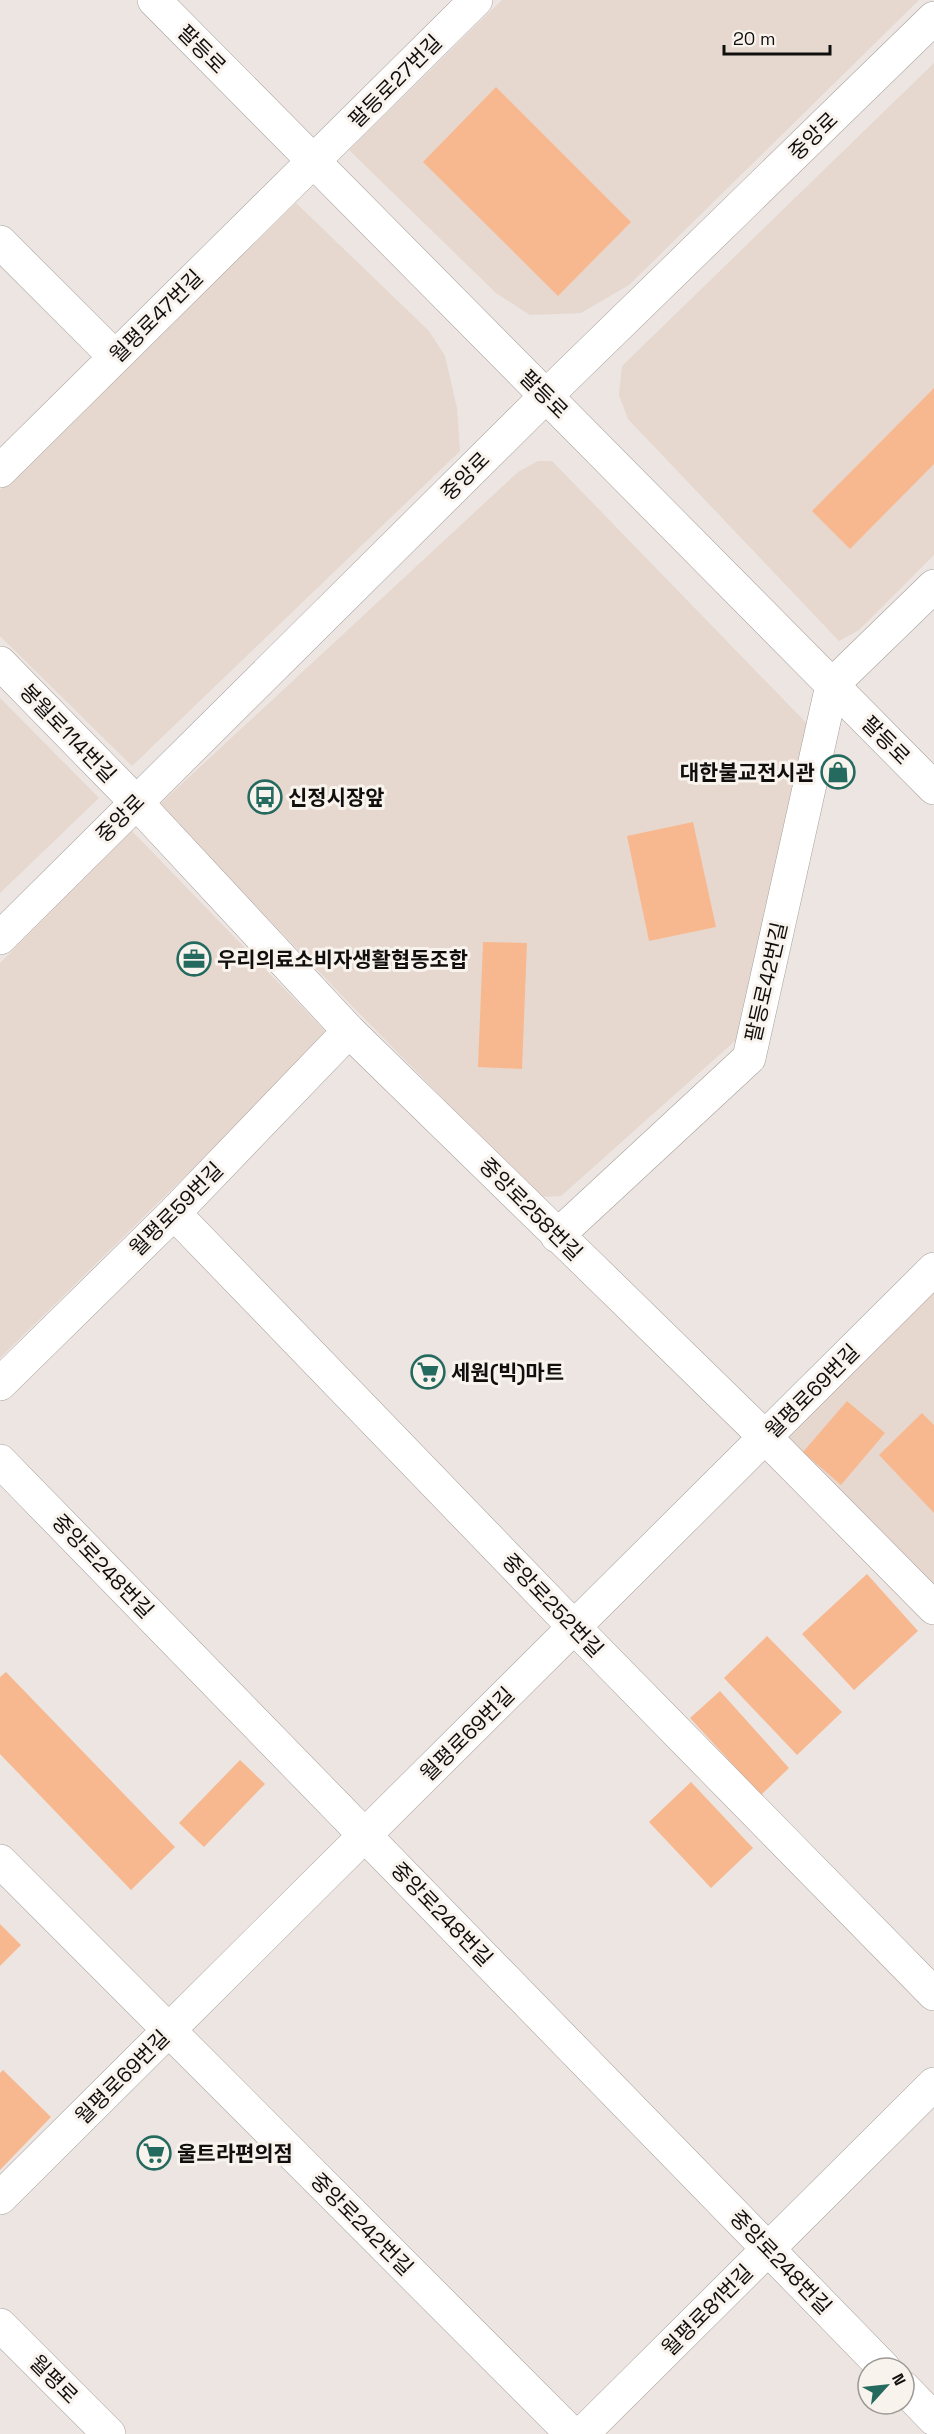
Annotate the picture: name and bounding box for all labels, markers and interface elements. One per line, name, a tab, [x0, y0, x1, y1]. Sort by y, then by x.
scale bar	[724, 18, 830, 56]
street label: 팔등로	[172, 19, 232, 79]
text: 20 m	[733, 27, 776, 50]
street label: 팔등로27번길	[343, 29, 447, 133]
street label: 중앙로	[783, 106, 843, 166]
street label: 월평로47번길	[104, 264, 208, 368]
street label: 팔등로	[514, 364, 574, 424]
street label: 중앙로	[435, 446, 495, 506]
street label: 봉월로114번길	[14, 678, 122, 788]
street label: 팔등로	[856, 710, 916, 770]
shop icon: 대한불교전시관	[820, 754, 856, 790]
place label: 대한불교전시관	[680, 759, 815, 786]
bus stop icon: 신정시장앞	[247, 779, 283, 815]
place label: 신정시장앞	[288, 784, 385, 811]
street label: 중앙로	[90, 788, 150, 848]
street label: 팔등로42번길	[739, 919, 793, 1045]
office icon: 우리의료소비자생활협동조합	[176, 941, 212, 977]
place label: 우리의료소비자생활협동조합	[217, 946, 468, 973]
street label: 중앙로258번길	[474, 1152, 588, 1266]
street label: 월평로59번길	[123, 1156, 229, 1262]
street label: 월평로69번길	[759, 1338, 865, 1444]
supermarket icon: 세원(빅)마트	[410, 1354, 446, 1390]
place label: 세원(빅)마트	[451, 1359, 564, 1386]
street label: 중앙로248번길	[46, 1508, 160, 1624]
street label: 중앙로252번길	[497, 1547, 609, 1663]
street label: 월평로69번길	[414, 1681, 520, 1787]
street label: 중앙로248번길	[385, 1856, 499, 1972]
street label: 월평로69번길	[69, 2024, 175, 2130]
supermarket icon: 울트라편의점	[136, 2135, 172, 2171]
place label: 울트라편의점	[177, 2140, 293, 2167]
street label: 중앙로242번길	[305, 2167, 419, 2281]
street label: 중앙로248번길	[724, 2204, 838, 2320]
street label: 월평로81번길	[656, 2259, 758, 2361]
street label: 월평로	[24, 2349, 84, 2409]
north arrow	[856, 2356, 916, 2416]
text: N	[887, 2370, 911, 2389]

